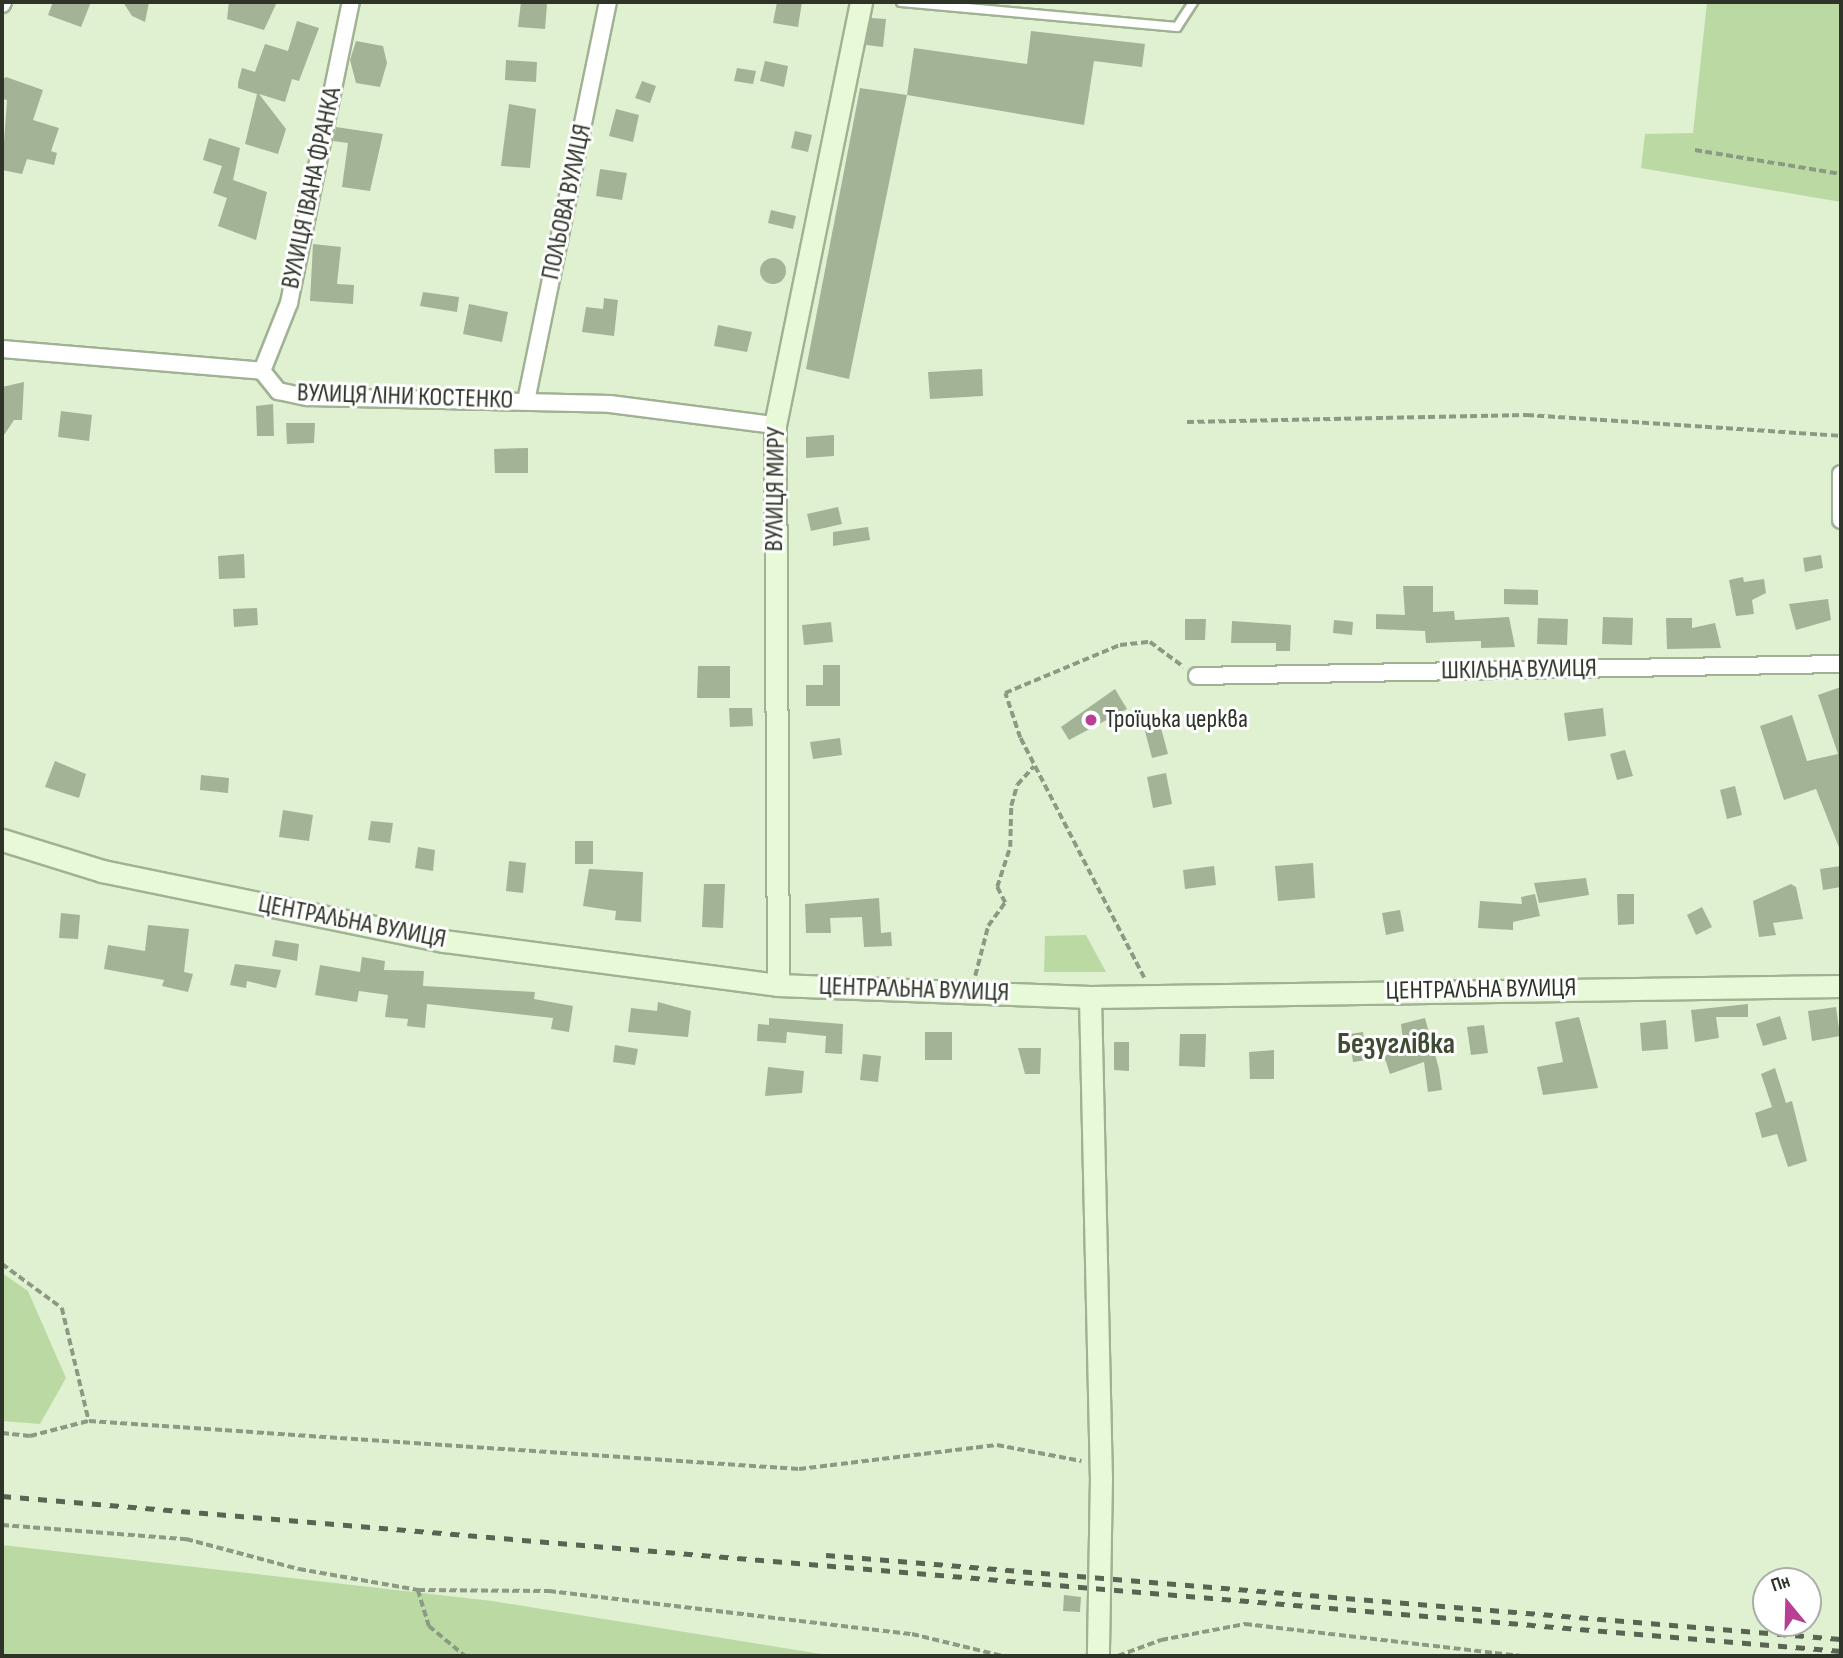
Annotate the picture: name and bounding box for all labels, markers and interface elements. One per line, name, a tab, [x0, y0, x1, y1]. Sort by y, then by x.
street label: ВУЛИЦЯ ІВАНА ФРАНКА	[275, 84, 349, 292]
street label: ПОЛЬОВА ВУЛИЦЯ	[535, 122, 599, 282]
street label: ВУЛИЦЯ ЛІНИ КОСТЕНКО	[296, 378, 514, 416]
street label: ВУЛИЦЯ МИРУ	[759, 426, 793, 552]
street label: ШКІЛЬНА ВУЛИЦЯ	[1441, 653, 1597, 687]
place label: Троїцька церква	[1105, 704, 1248, 736]
marker: Троїцька церква	[1083, 712, 1099, 728]
street label: ЦЕНТРАЛЬНА ВУЛИЦЯ	[255, 889, 449, 955]
street label: ЦЕНТРАЛЬНА ВУЛИЦЯ	[818, 971, 1010, 1009]
street label: ЦЕНТРАЛЬНА ВУЛИЦЯ	[1385, 973, 1577, 1007]
district label: Безуглівка	[1337, 1026, 1455, 1062]
north arrow	[1752, 1567, 1822, 1637]
text: Пн	[1768, 1570, 1793, 1597]

